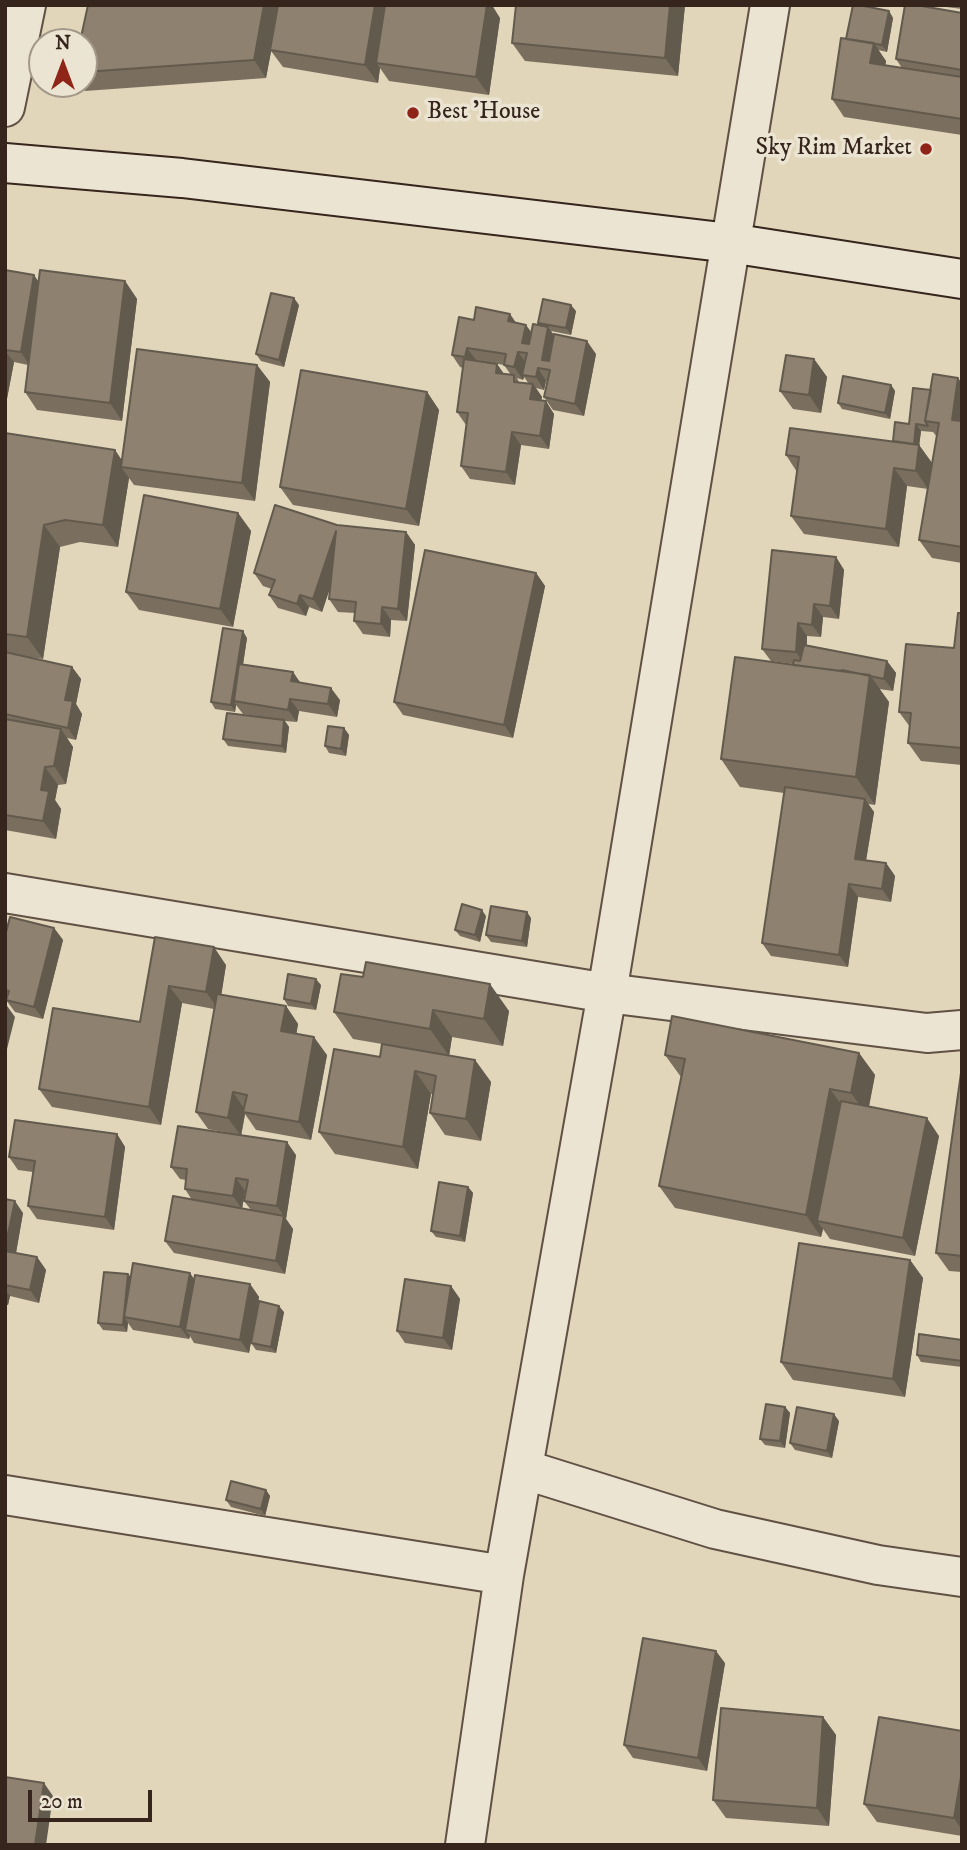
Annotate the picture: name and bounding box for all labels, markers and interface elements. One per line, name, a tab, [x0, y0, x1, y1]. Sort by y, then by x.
north arrow	[28, 28, 98, 98]
text: N	[55, 32, 71, 55]
place label: Best 'House	[427, 99, 540, 127]
marker: Best 'House	[405, 105, 421, 121]
place label: Sky Rim Market	[755, 135, 912, 163]
marker: Sky Rim Market	[918, 141, 934, 157]
scale bar	[32, 1776, 156, 1820]
text: 20 m	[41, 1789, 83, 1815]

